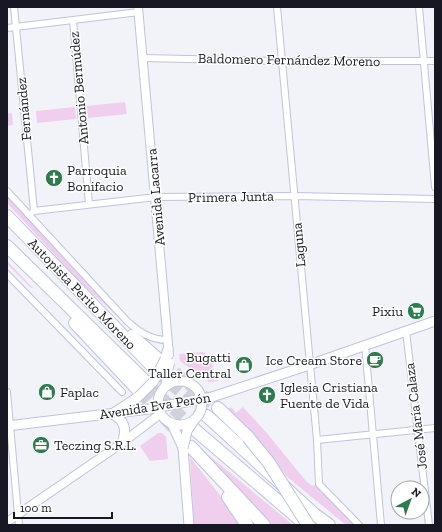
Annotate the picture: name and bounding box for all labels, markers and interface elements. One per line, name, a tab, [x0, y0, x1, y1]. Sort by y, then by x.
street label: Antonio Bermúdez	[66, 30, 92, 145]
street label: Baldomero Fernández Moreno	[198, 50, 380, 70]
street label: Fernández	[13, 76, 35, 141]
street label: Avenida Lacarra	[143, 147, 169, 246]
place label: Parroquia Bonifacio	[67, 162, 127, 195]
church icon: Parroquia Bonifacio	[44, 168, 64, 188]
street label: Primera Junta	[188, 188, 274, 206]
street label: Laguna	[289, 222, 309, 268]
street label: Autopista Perito Moreno	[24, 235, 140, 353]
supermarket icon: Pixiu	[406, 301, 426, 321]
place label: Pixiu	[372, 303, 403, 320]
place label: Bugatti Taller Central	[148, 349, 231, 382]
cafe icon: Ice Cream Store	[365, 350, 385, 370]
place label: Ice Cream Store	[266, 352, 362, 369]
shop icon: Bugatti Taller Central	[234, 355, 254, 375]
street label: José María Calaza	[401, 361, 431, 470]
place label: Iglesia Cristiana Fuente de Vida	[280, 379, 378, 412]
shop icon: Faplac	[37, 382, 57, 402]
place label: Faplac	[60, 384, 99, 401]
church icon: Iglesia Cristiana Fuente de Vida	[257, 385, 277, 405]
street label: Avenida Eva Perón	[98, 389, 212, 423]
office icon: Teczing S.R.L.	[31, 435, 51, 455]
place label: Teczing S.R.L.	[54, 437, 137, 454]
north arrow	[390, 480, 430, 520]
text: N	[409, 485, 424, 501]
scale bar	[14, 494, 112, 520]
text: 100 m	[20, 501, 52, 515]

